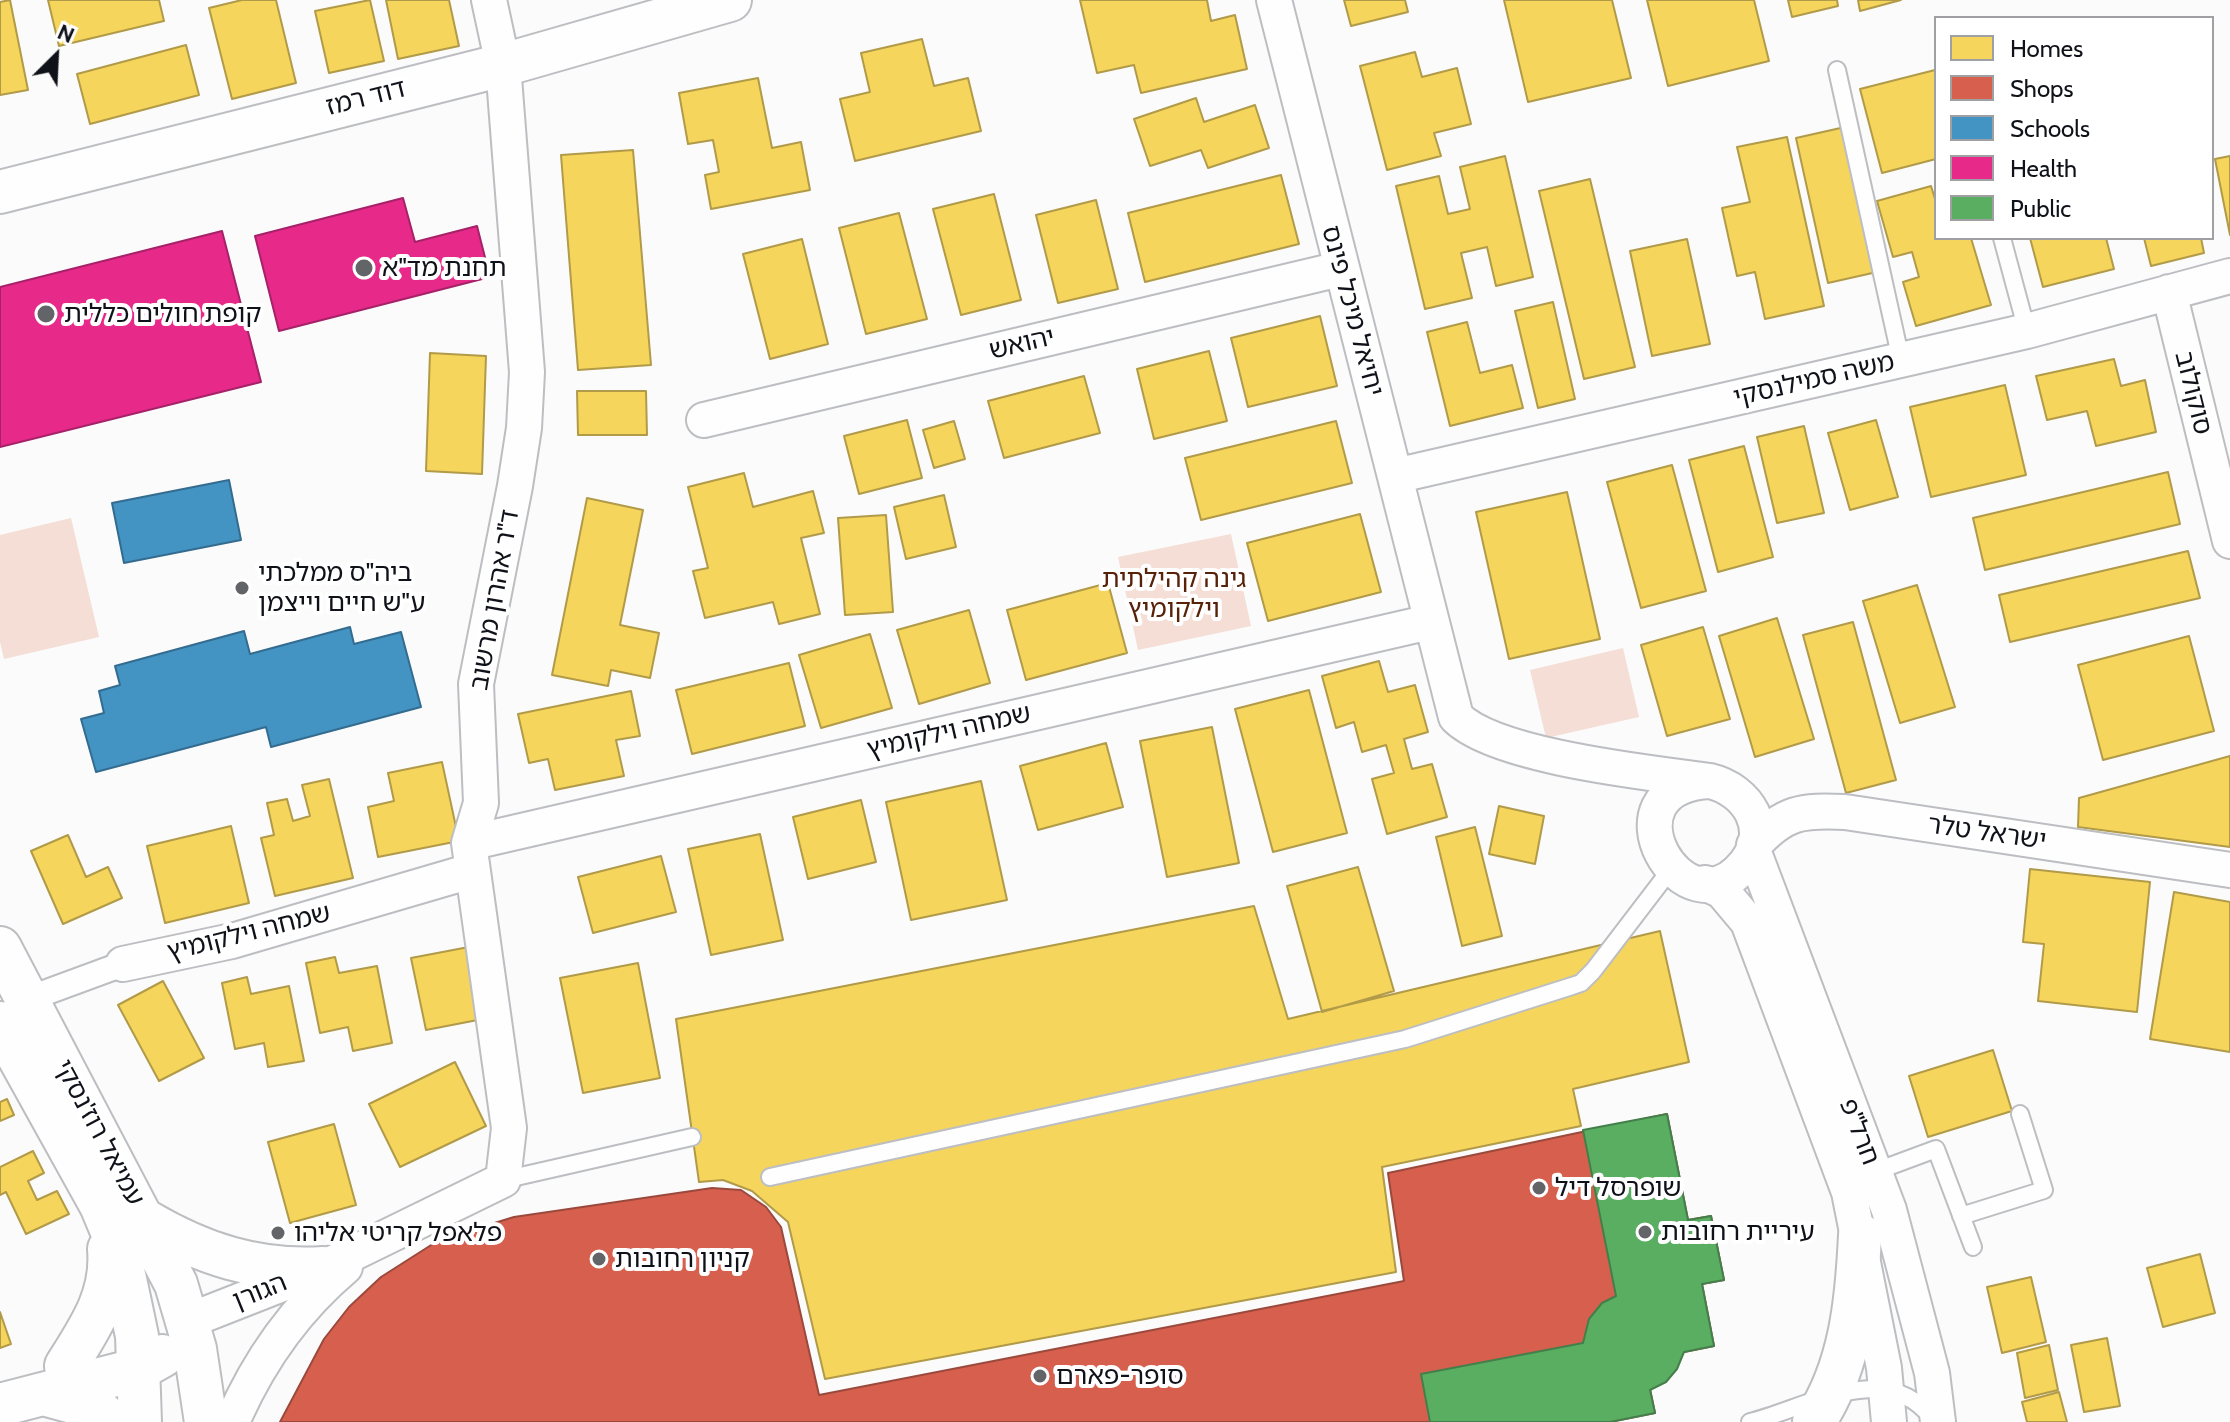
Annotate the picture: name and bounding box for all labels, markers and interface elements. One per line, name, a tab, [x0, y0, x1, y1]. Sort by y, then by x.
north arrow	[16, 16, 96, 96]
legend	[1934, 16, 2214, 240]
text: N	[53, 18, 79, 49]
text: Homes	[2010, 34, 2083, 63]
street label: דוד רמז	[323, 73, 409, 123]
text: Shops	[2010, 74, 2073, 103]
text: Schools	[2010, 114, 2090, 143]
text: Health	[2010, 154, 2077, 183]
text: Public	[2010, 194, 2071, 223]
street label: יחיאל מיכל פינס	[1314, 222, 1390, 400]
place label: תחנת מד"א	[382, 252, 507, 284]
marker: תחנת מד"א	[353, 257, 375, 279]
place label: קופת חולים כללית	[64, 298, 262, 330]
marker: קופת חולים כללית	[35, 303, 57, 325]
street label: יהואש	[986, 321, 1058, 367]
street label: משה סמילנסקי	[1731, 346, 1897, 414]
street label: סוקולוב	[2168, 348, 2218, 438]
street label: ד"ר אהרון מרשוב	[464, 507, 526, 693]
place label: ביה"ס ממלכתי ע"ש חיים וייצמן	[258, 557, 425, 618]
park label: גינה קהילתית וילקומיץ	[1102, 563, 1246, 624]
marker: ביה"ס ממלכתי ע"ש חיים וייצמן	[233, 579, 251, 597]
street label: שמחה וילקומיץ	[864, 698, 1034, 766]
street label: ישראל טלר	[1926, 809, 2048, 857]
street label: שמחה וילקומיץ	[164, 898, 334, 968]
street label: עמיאל רוז'נסקי	[47, 1055, 151, 1211]
street label: חרל"פ	[1832, 1094, 1886, 1170]
place label: שופרסל דיל	[1555, 1172, 1682, 1204]
marker: שופרסל דיל	[1530, 1179, 1548, 1197]
place label: עיריית רחובות	[1661, 1216, 1815, 1248]
place label: פלאפל קריטי אליהו	[294, 1217, 502, 1249]
marker: עיריית רחובות	[1636, 1223, 1654, 1241]
marker: פלאפל קריטי אליהו	[269, 1224, 287, 1242]
place label: קניון רחובות	[615, 1243, 750, 1275]
marker: קניון רחובות	[590, 1250, 608, 1268]
street label: הגורן	[228, 1267, 292, 1317]
place label: סופר-פארם	[1056, 1360, 1184, 1392]
marker: סופר-פארם	[1031, 1367, 1049, 1385]

